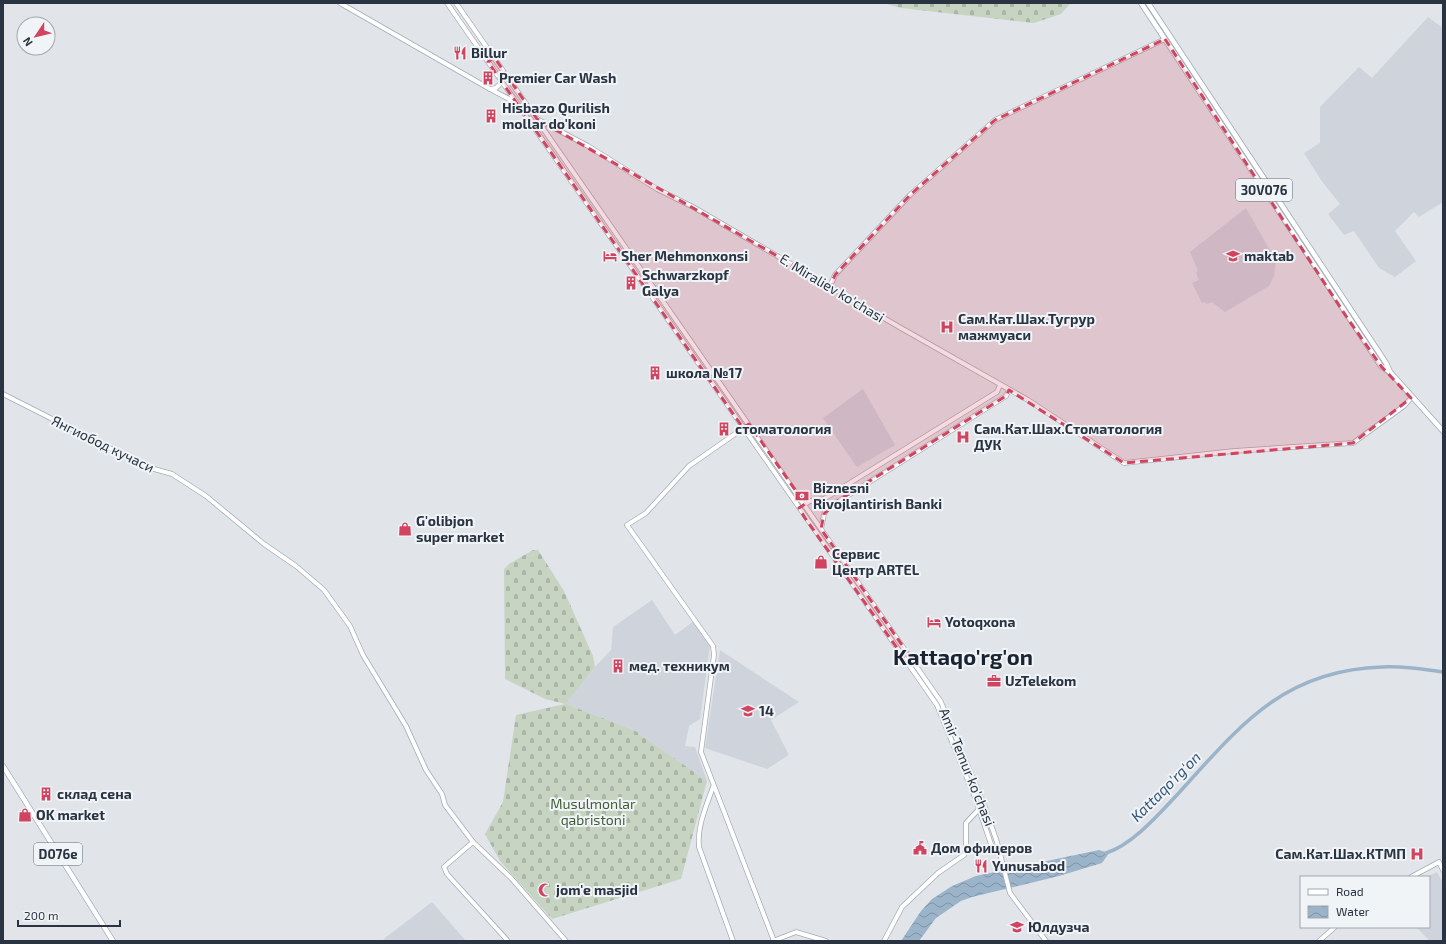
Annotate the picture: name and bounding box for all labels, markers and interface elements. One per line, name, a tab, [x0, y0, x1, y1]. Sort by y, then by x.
north arrow	[16, 16, 56, 56]
text: N	[20, 35, 35, 49]
place label: Billur	[471, 44, 507, 61]
restaurant icon: Billur	[452, 45, 468, 61]
place label: Premier Car Wash	[499, 69, 616, 86]
building icon: Premier Car Wash	[480, 70, 496, 86]
place label: Hisbazo Qurilish mollar do'koni	[502, 99, 610, 132]
building icon: Hisbazo Qurilish mollar do'koni	[483, 108, 499, 124]
road number: 30V076	[1236, 179, 1292, 201]
place label: Sher Mehmonxonsi	[621, 247, 748, 264]
place label: maktab	[1244, 247, 1294, 264]
hotel icon: Sher Mehmonxonsi	[602, 248, 618, 264]
school or university icon: maktab	[1225, 248, 1241, 264]
street label: E. Miraliev ko'chasi	[777, 250, 888, 326]
place label: Schwarzkopf Galya	[642, 266, 729, 299]
building icon: Schwarzkopf Galya	[623, 275, 639, 291]
place label: Сам.Кат.Шах.Тугрур мажмуаси	[958, 310, 1095, 343]
hospital icon: Сам.Кат.Шах.Тугрур мажмуаси	[939, 319, 955, 335]
place label: школа №17	[666, 364, 743, 381]
building icon: школа №17	[647, 365, 663, 381]
street label: Янгиобод кучаси	[49, 411, 157, 476]
place label: стоматология	[735, 420, 832, 437]
place label: Сам.Кат.Шах.Стоматология ДУК	[974, 420, 1162, 453]
building icon: стоматология	[716, 421, 732, 437]
hospital icon: Сам.Кат.Шах.Стоматология ДУК	[955, 429, 971, 445]
place label: Biznesni Rivojlantirish Banki	[813, 479, 942, 512]
bank icon: Biznesni Rivojlantirish Banki	[794, 488, 810, 504]
place label: G'olibjon super market	[416, 512, 505, 545]
shop icon: G'olibjon super market	[397, 521, 413, 537]
place label: Сервис Центр ARTEL	[832, 545, 920, 578]
shop icon: Сервис Центр ARTEL	[813, 554, 829, 570]
place label: Yotoqxona	[945, 613, 1015, 630]
hotel icon: Yotoqxona	[926, 614, 942, 630]
district label: Kattaqo'rg'on	[893, 643, 1033, 669]
place label: мед. техникум	[629, 657, 730, 674]
building icon: мед. техникум	[610, 658, 626, 674]
place label: UzTelekom	[1005, 672, 1076, 689]
office icon: UzTelekom	[986, 673, 1002, 689]
place label: 14	[759, 702, 774, 719]
school or university icon: 14	[740, 703, 756, 719]
street label: Amir Temur ko'chasi	[936, 705, 999, 828]
water label: Kattaqo'rg'on	[1127, 748, 1204, 825]
place label: склад сена	[57, 785, 132, 802]
building icon: склад сена	[38, 786, 54, 802]
park label: Musulmonlar qabristoni	[550, 795, 636, 828]
place label: OK market	[36, 806, 105, 823]
shop icon: OK market	[17, 807, 33, 823]
place label: Дом офицеров	[931, 839, 1032, 856]
public building icon: Дом офицеров	[912, 840, 928, 856]
road number: D076e	[34, 843, 82, 865]
place label: Сам.Кат.Шах.КТМП	[1275, 845, 1406, 862]
hospital icon: Сам.Кат.Шах.КТМП	[1409, 846, 1425, 862]
place label: Yunusabod	[992, 857, 1065, 874]
restaurant icon: Yunusabod	[973, 858, 989, 874]
legend	[1300, 876, 1430, 928]
place label: jom'e masjid	[556, 881, 638, 898]
mosque icon: jom'e masjid	[537, 882, 553, 898]
text: Road	[1336, 884, 1364, 898]
scale bar	[18, 902, 120, 928]
text: Water	[1336, 904, 1370, 918]
text: 200 m	[24, 908, 58, 922]
place label: Юлдузча	[1028, 918, 1090, 935]
school or university icon: Юлдузча	[1009, 919, 1025, 935]

